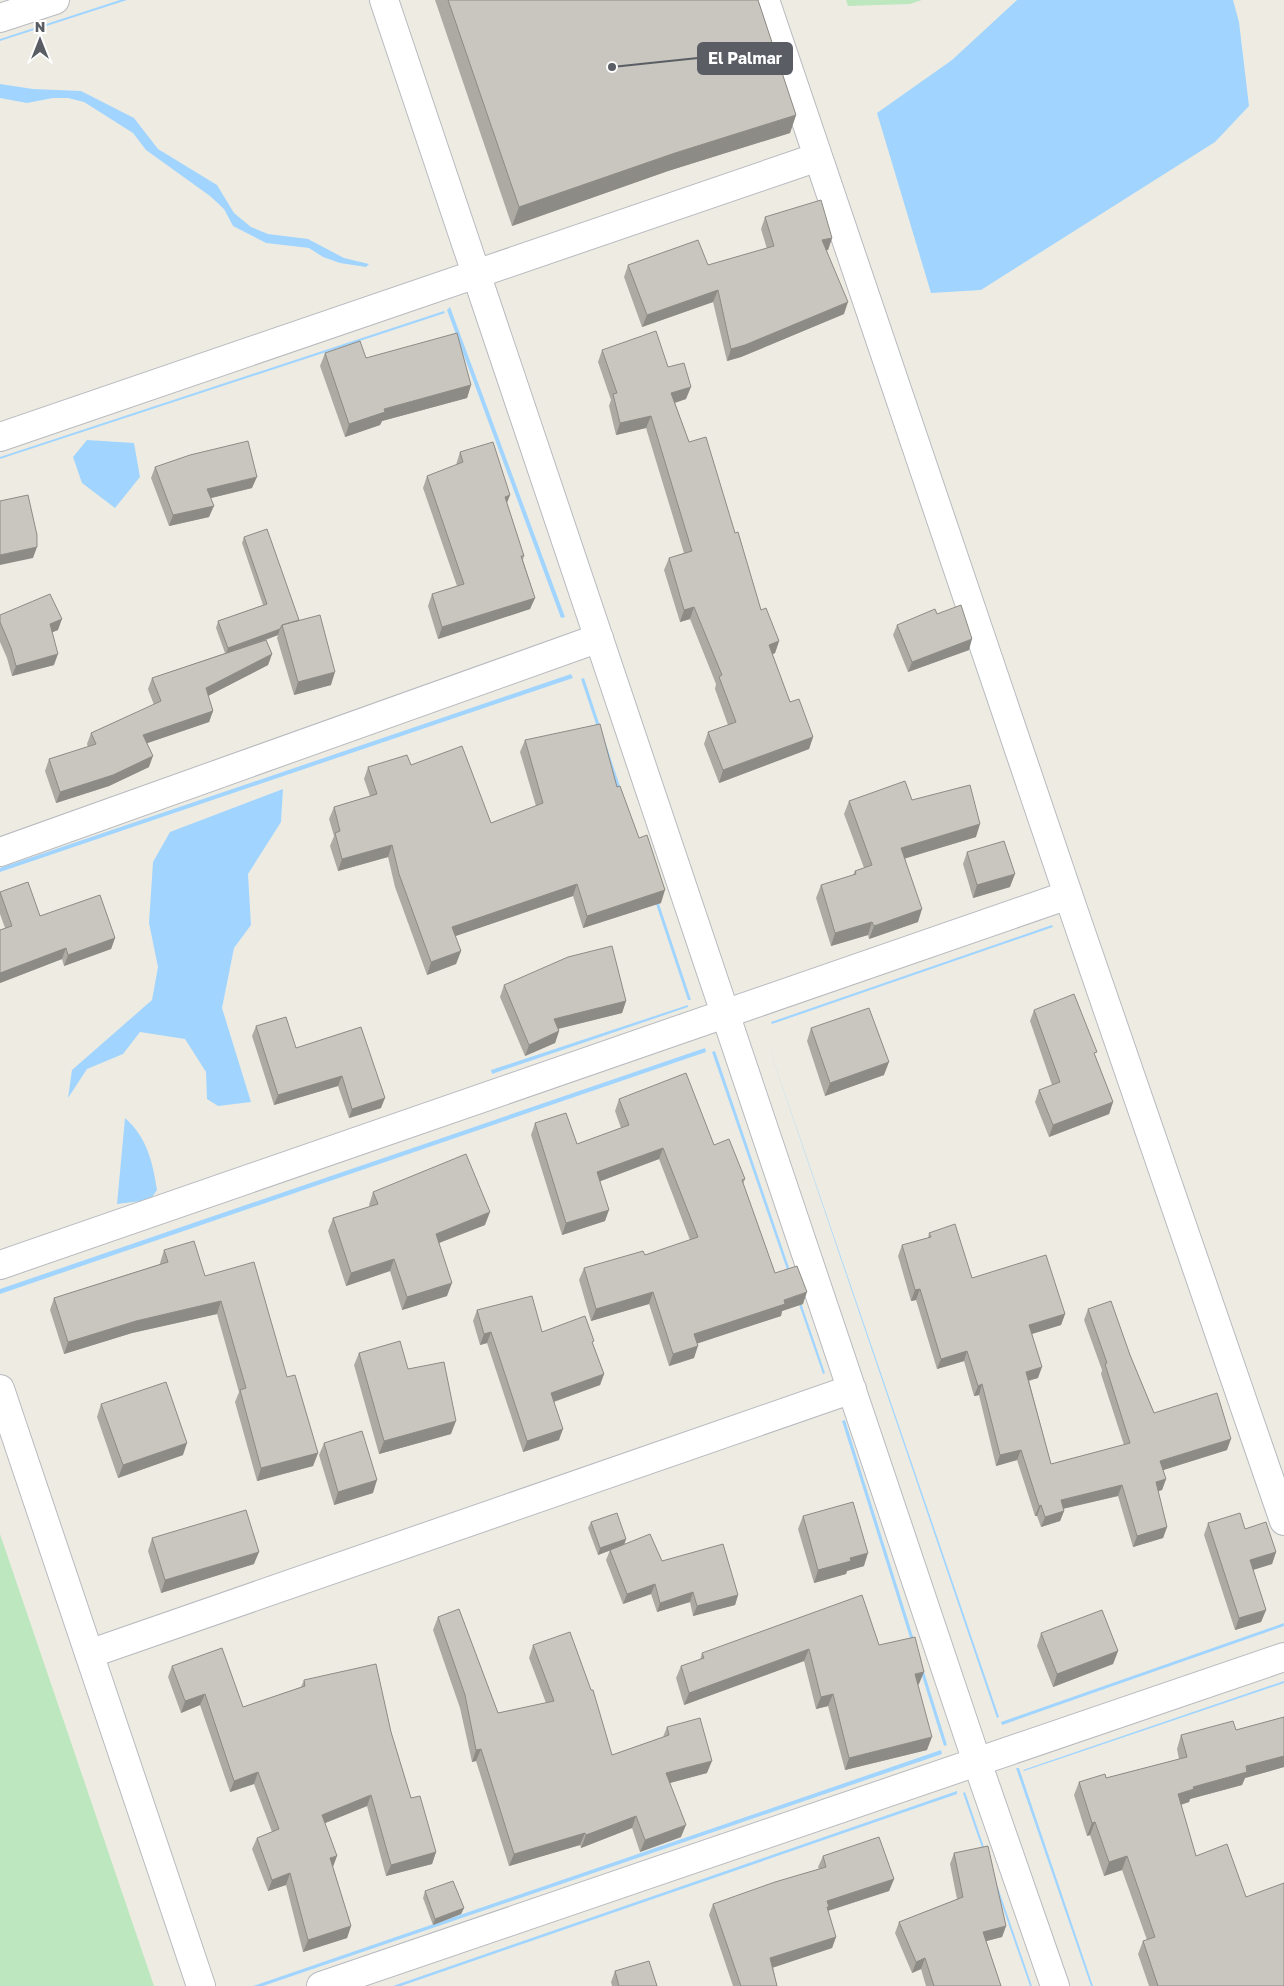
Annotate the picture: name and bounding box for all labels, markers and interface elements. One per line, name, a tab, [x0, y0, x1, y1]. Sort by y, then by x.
north arrow	[15, 15, 65, 65]
text: N	[35, 18, 45, 35]
callout: El Palmar	[698, 43, 792, 74]
text: El Palmar	[708, 48, 782, 68]

